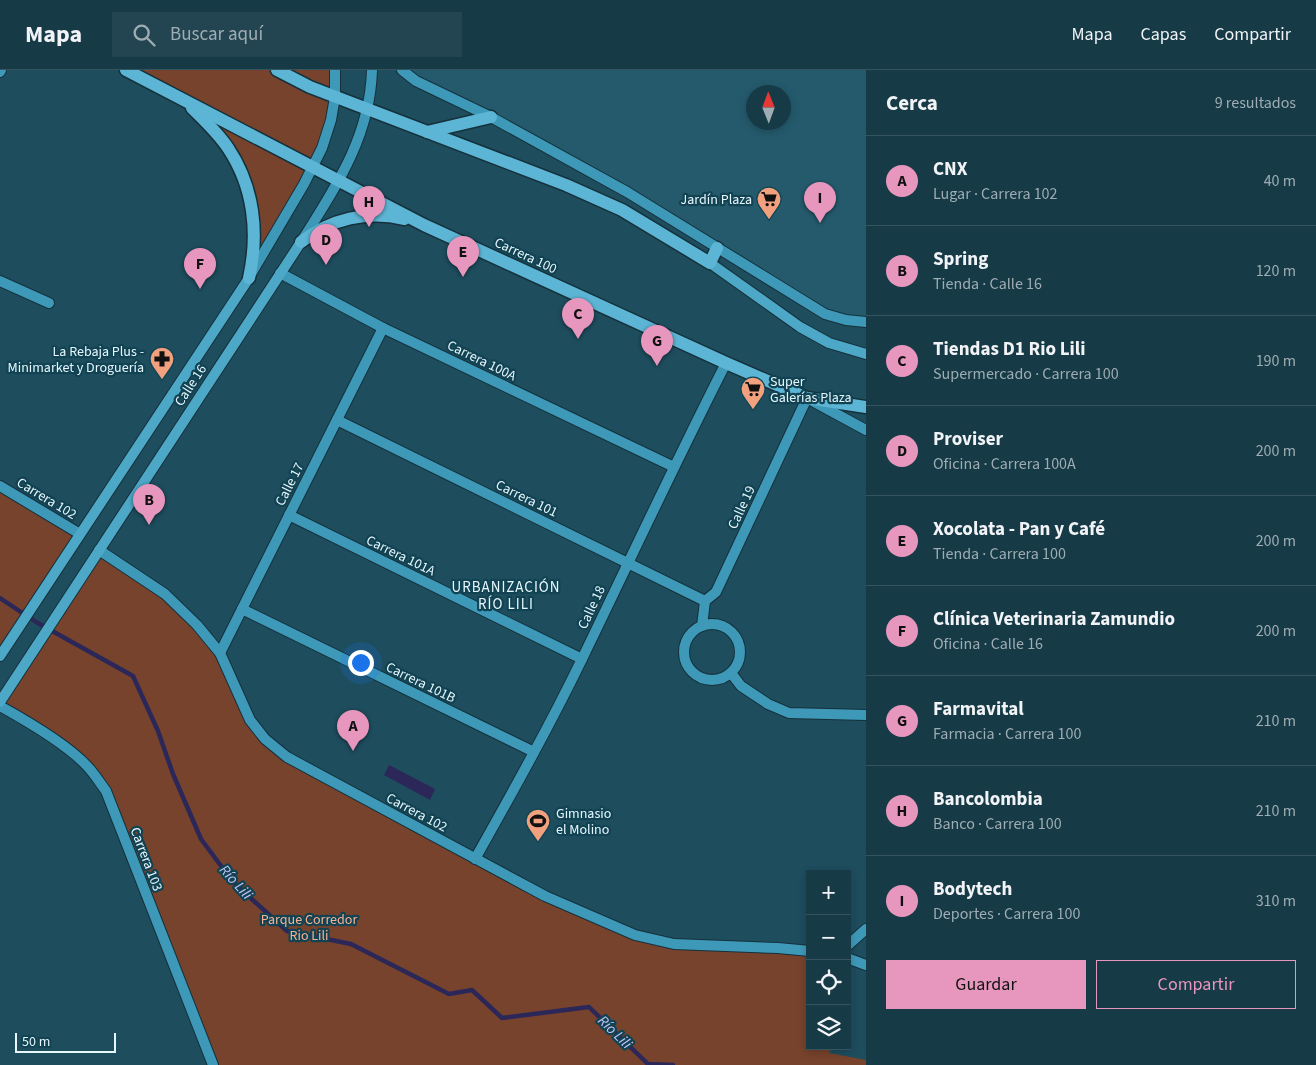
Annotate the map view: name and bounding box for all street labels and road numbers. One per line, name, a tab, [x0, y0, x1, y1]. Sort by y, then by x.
street label: Carrera 100	[491, 233, 560, 279]
street label: Carrera 100A	[444, 336, 520, 386]
street label: Calle 16	[170, 361, 212, 410]
street label: Calle 17	[271, 459, 309, 509]
street label: Carrera 102	[13, 473, 80, 525]
street label: Carrera 101	[492, 475, 561, 523]
street label: Calle 19	[723, 482, 761, 532]
street label: Carrera 101A	[363, 531, 439, 581]
street label: Calle 18	[573, 582, 611, 632]
street label: Carrera 101B	[382, 657, 459, 708]
street label: Carrera 102	[382, 788, 451, 837]
street label: Carrera 103	[125, 825, 167, 894]

